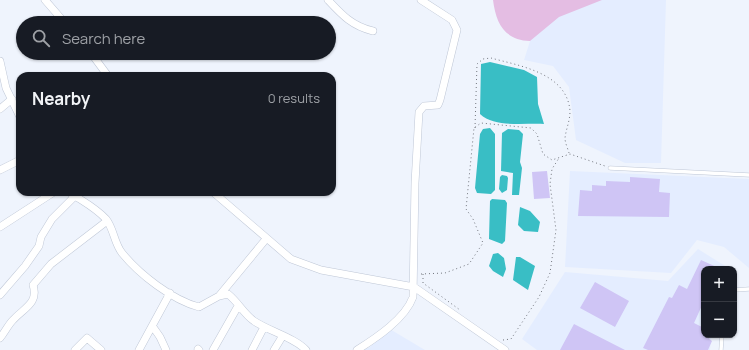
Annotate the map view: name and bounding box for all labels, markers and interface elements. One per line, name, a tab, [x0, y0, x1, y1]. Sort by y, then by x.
search box	[16, 16, 336, 60]
icon: search	[30, 27, 52, 49]
text: Search here	[62, 28, 145, 49]
text: Nearby	[32, 87, 90, 110]
text: 0 results	[268, 89, 320, 107]
map controls	[701, 266, 737, 338]
button: +	[701, 266, 737, 302]
button: −	[701, 302, 737, 338]

